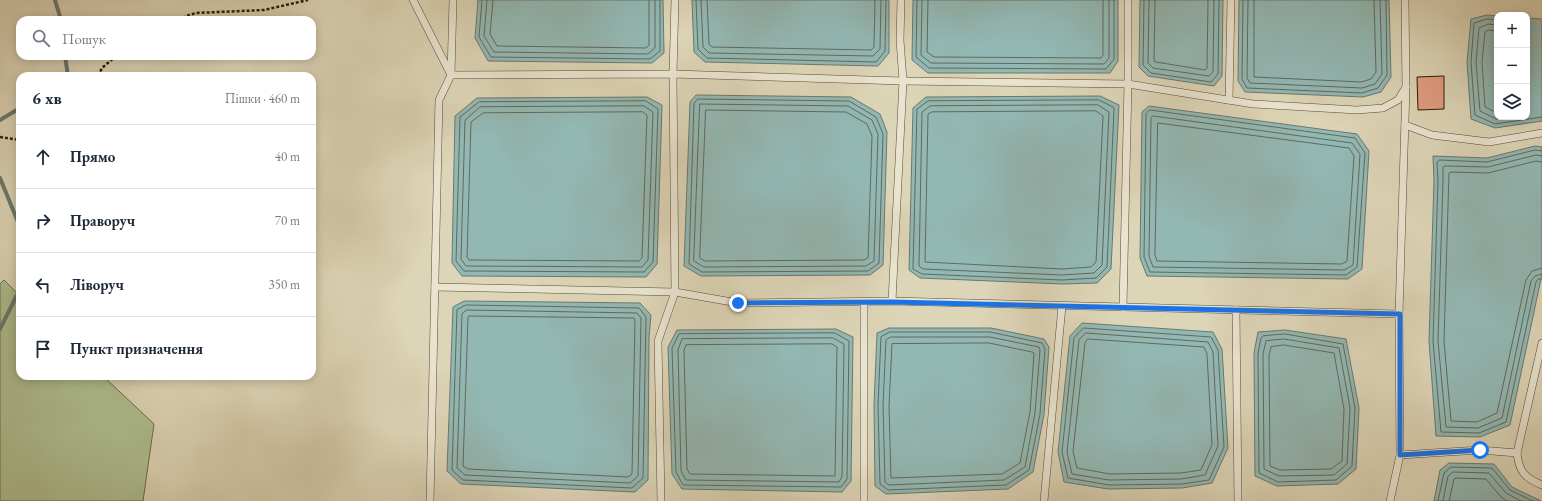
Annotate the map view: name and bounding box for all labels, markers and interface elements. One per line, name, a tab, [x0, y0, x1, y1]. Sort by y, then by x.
map controls	[1494, 12, 1530, 120]
button: +	[1494, 12, 1530, 48]
search box	[16, 16, 316, 60]
icon: search	[30, 27, 52, 49]
text: Пошук	[62, 29, 106, 48]
button: −	[1494, 48, 1530, 84]
button: layers	[1494, 84, 1530, 120]
text: 6 хв	[32, 87, 62, 109]
text: Пішки · 460 m	[225, 90, 300, 107]
icon: ahead	[32, 146, 54, 168]
text: Прямо	[70, 147, 115, 166]
text: 40 m	[275, 148, 300, 165]
icon: right	[32, 210, 54, 232]
text: Праворуч	[70, 211, 135, 230]
text: 70 m	[275, 212, 300, 229]
icon: left	[32, 274, 54, 296]
text: Ліворуч	[70, 275, 124, 294]
text: 350 m	[269, 276, 300, 293]
route end	[729, 294, 747, 312]
icon: arrive	[32, 338, 54, 360]
text: Пункт призначення	[70, 339, 203, 358]
route start	[1471, 441, 1489, 459]

